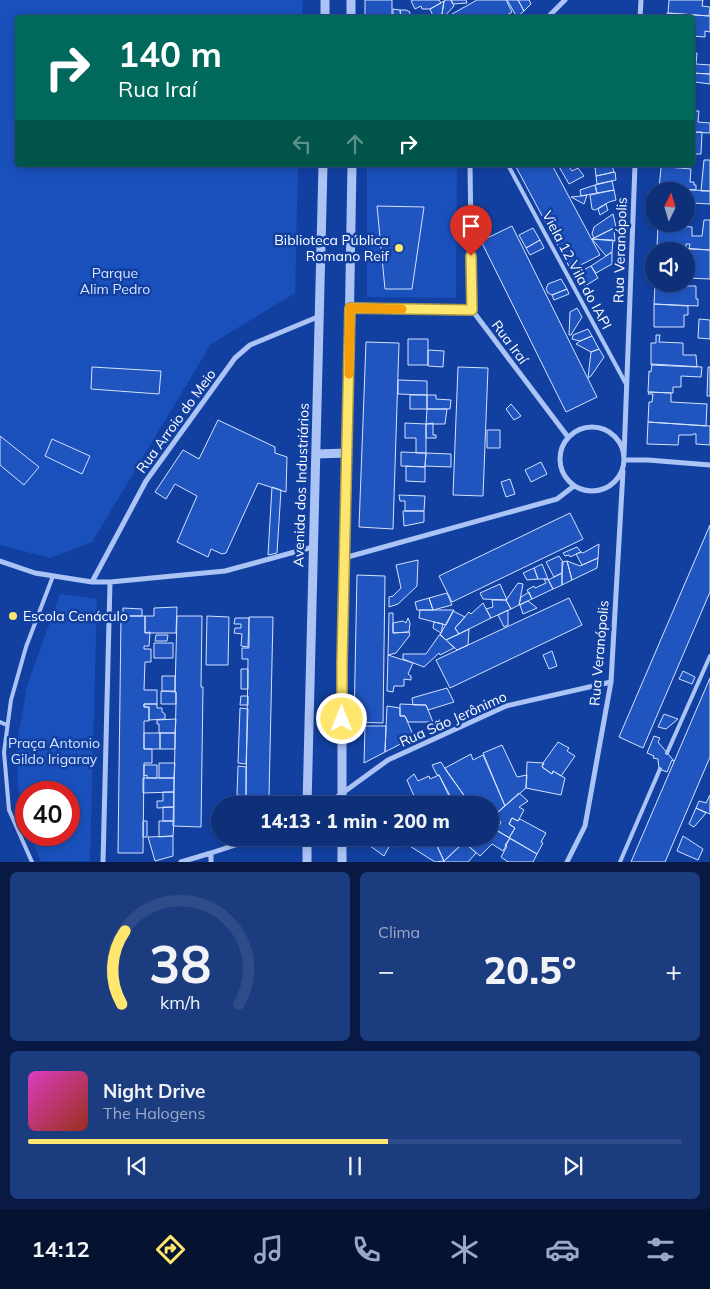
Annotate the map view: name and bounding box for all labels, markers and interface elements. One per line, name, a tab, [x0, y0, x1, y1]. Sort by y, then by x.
text: 140 m	[118, 32, 222, 76]
icon: right	[35, 35, 100, 100]
text: Rua Iraí	[118, 75, 197, 103]
icon: left	[288, 130, 316, 158]
icon: ahead	[341, 130, 369, 158]
icon: right	[394, 130, 422, 158]
north arrow	[645, 182, 695, 232]
map controls	[645, 182, 695, 292]
street label: Rua Veranópolis	[609, 197, 631, 303]
pin	[450, 205, 492, 256]
street label: Viela 12 Vila do IAPI	[538, 208, 616, 332]
icon: arrive	[457, 212, 485, 240]
place label: Biblioteca Pública Romano Reif	[274, 231, 389, 265]
marker: Biblioteca Pública Romano Reif	[393, 242, 405, 254]
button: sound	[645, 242, 695, 292]
park label: Parque Alim Pedro	[80, 264, 150, 298]
street label: Rua Iraí	[488, 317, 533, 368]
street label: Rua Arroio do Meio	[132, 365, 220, 477]
street label: Avenida dos Industriários	[289, 403, 313, 567]
street label: Rua Veranópolis	[585, 599, 613, 707]
place label: Escola Cenáculo	[23, 607, 128, 625]
marker: Escola Cenáculo	[7, 610, 19, 622]
street label: Rua São Jerônimo	[397, 687, 509, 751]
position arrow	[315, 692, 367, 744]
park label: Praça Antonio Gildo Irigaray	[8, 734, 100, 768]
speed limit sign: 40	[15, 781, 80, 846]
text: 14:13 · 1 min · 200 m	[260, 809, 450, 833]
text: Clima	[378, 922, 420, 942]
text: 38	[149, 931, 211, 996]
text: 20.5°	[484, 946, 576, 994]
text: −	[378, 953, 395, 988]
text: +	[665, 953, 682, 988]
text: km/h	[160, 991, 200, 1013]
text: Night Drive	[103, 1079, 205, 1103]
text: The Halogens	[103, 1103, 205, 1123]
icon: previous	[123, 1152, 151, 1180]
icon: pause	[341, 1152, 369, 1180]
icon: next	[559, 1152, 587, 1180]
icon: directions	[153, 1232, 188, 1267]
icon: music	[251, 1232, 286, 1267]
icon: phone	[349, 1232, 384, 1267]
icon: climate	[447, 1232, 482, 1267]
icon: car	[545, 1232, 580, 1267]
icon: filters	[643, 1232, 678, 1267]
text: 14:12	[32, 1235, 90, 1263]

